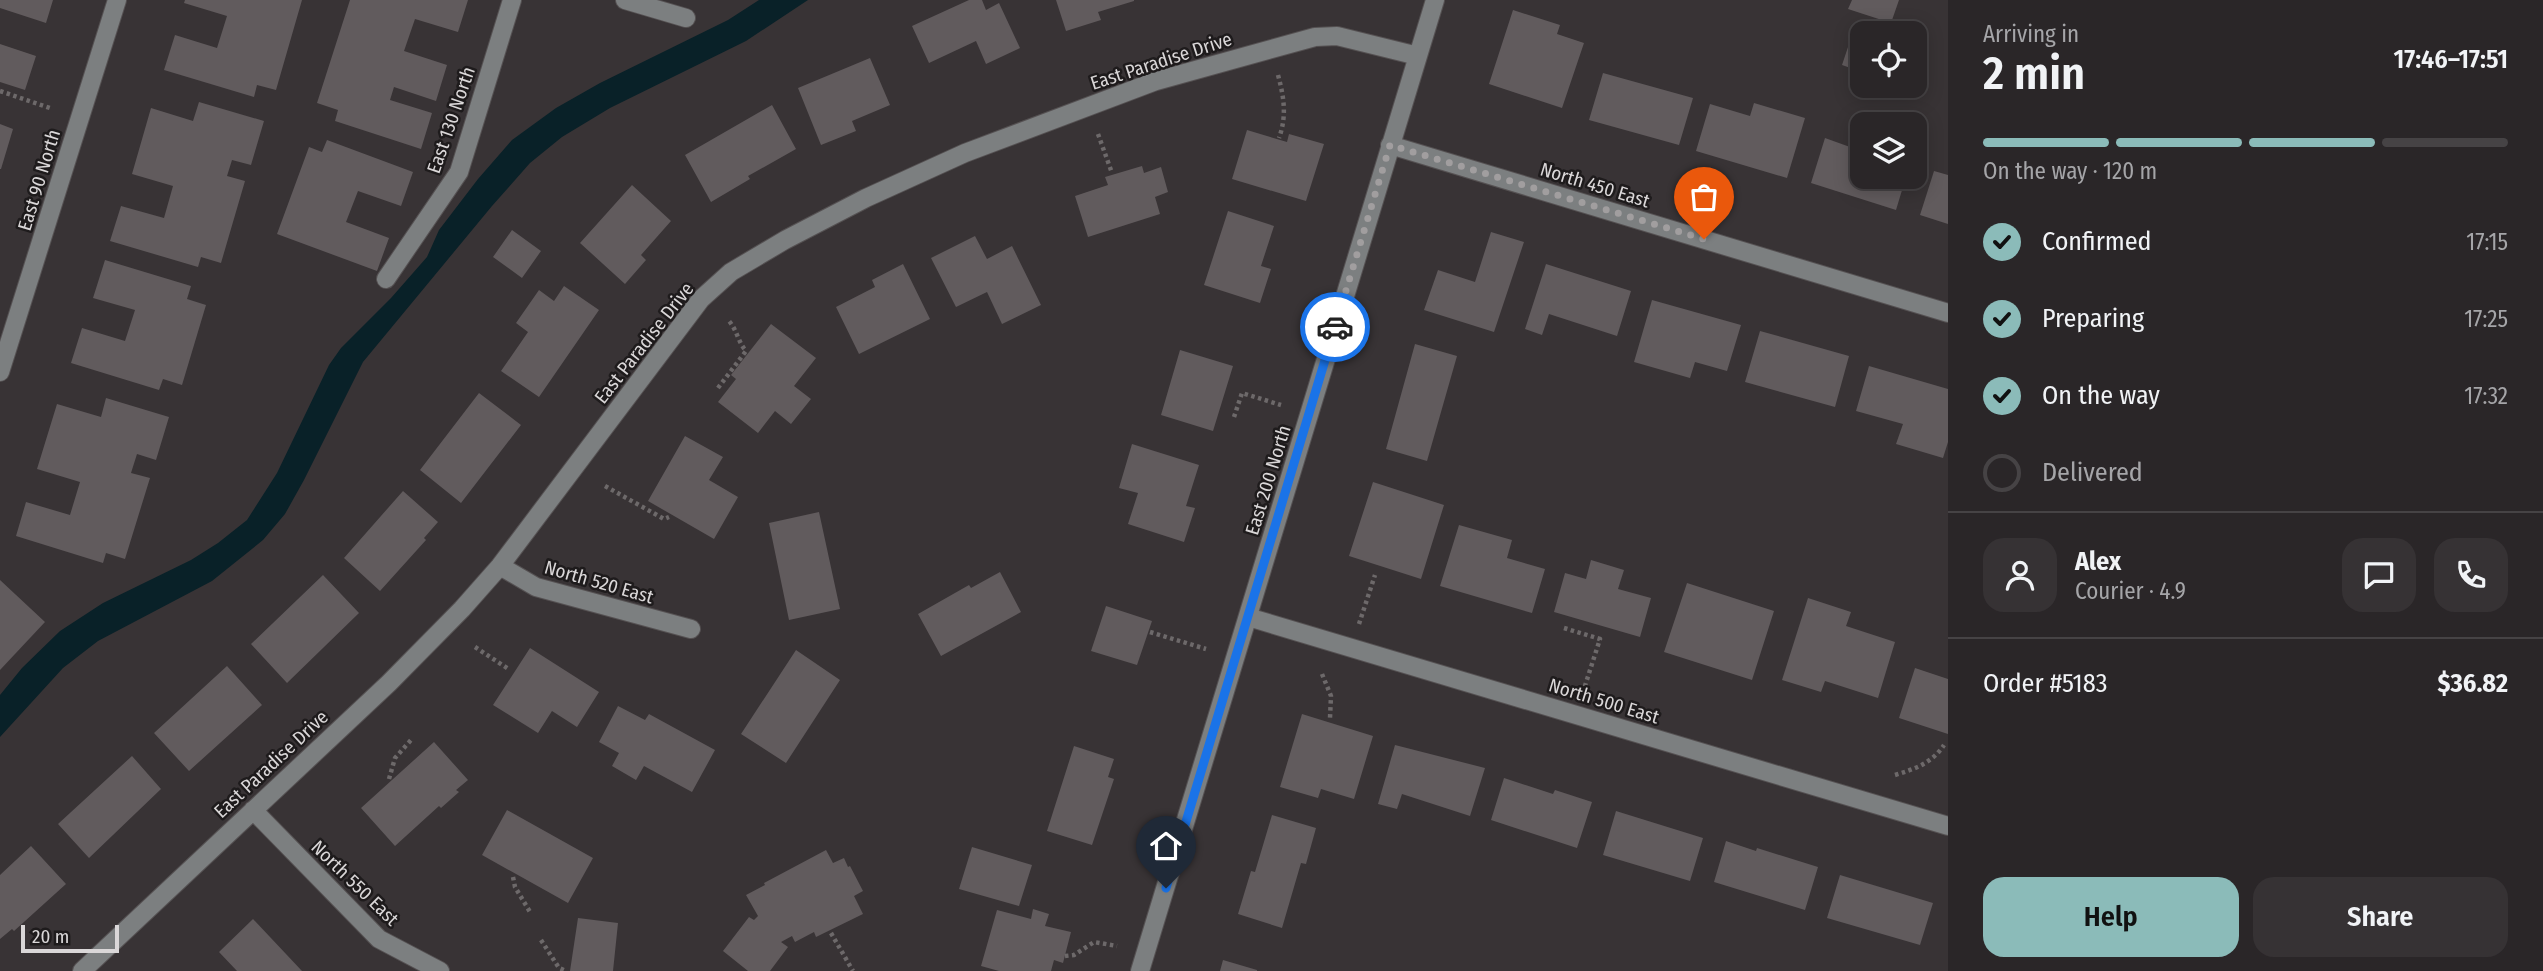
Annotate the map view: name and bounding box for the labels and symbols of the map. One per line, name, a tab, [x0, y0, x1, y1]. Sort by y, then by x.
street label: East Paradise Drive	[1087, 27, 1235, 95]
street label: East 130 North	[422, 64, 480, 176]
street label: East 90 North	[13, 127, 65, 233]
street label: North 450 East	[1538, 157, 1653, 213]
pin	[1674, 167, 1734, 239]
street label: East Paradise Drive	[590, 278, 698, 408]
courier	[1300, 292, 1370, 362]
street label: East 200 North	[1240, 422, 1296, 538]
street label: North 520 East	[542, 555, 657, 609]
street label: North 500 East	[1546, 673, 1663, 729]
street label: East Paradise Drive	[209, 705, 333, 823]
pin	[1136, 816, 1196, 888]
street label: North 550 East	[306, 836, 404, 931]
scale bar	[21, 922, 119, 954]

